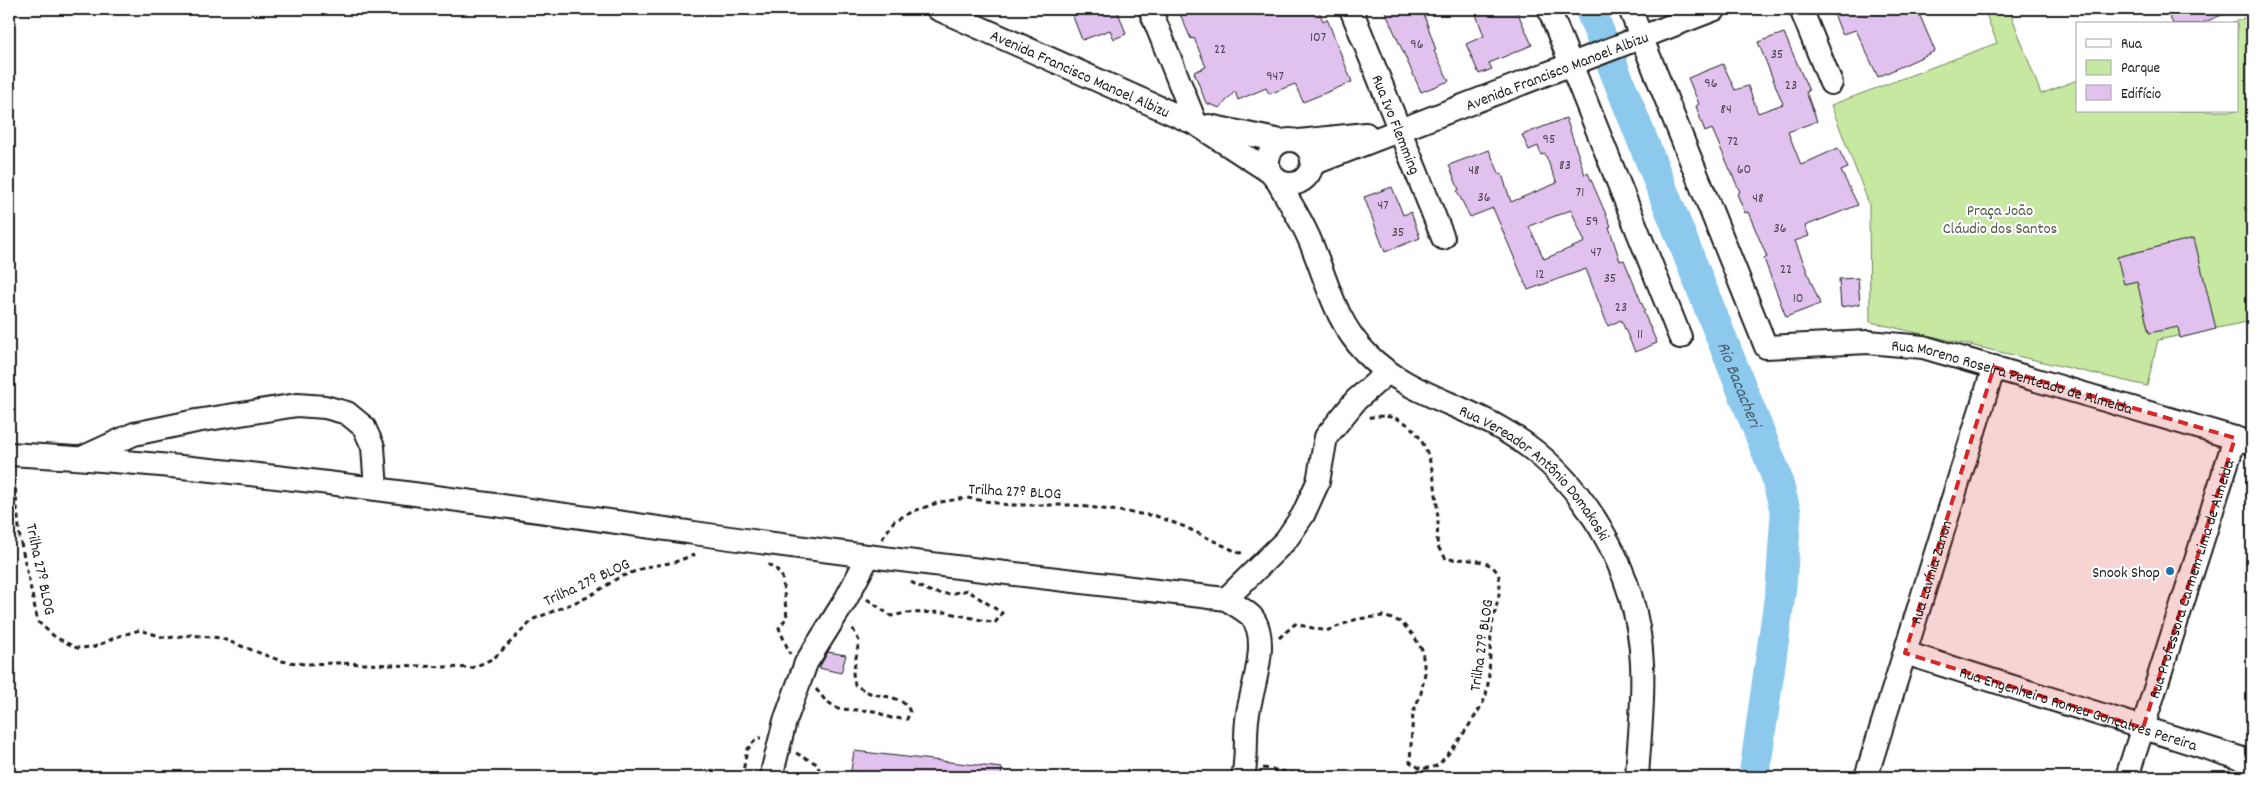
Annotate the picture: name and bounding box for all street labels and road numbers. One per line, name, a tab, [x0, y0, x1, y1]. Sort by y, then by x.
street label: Avenida Francisco Manoel Albizu	[986, 25, 1173, 125]
street label: Avenida Francisco Manoel Albizu	[1463, 27, 1652, 118]
street label: Rua Ivo Flemming	[1365, 72, 1425, 178]
street label: Rua Moreno Roseira Penteado de Almeida	[1890, 335, 2135, 422]
street label: Rua Vereador Antônio Domakoski	[1455, 400, 1614, 546]
street label: Rua Professora Carmem Lima de Almeida	[2144, 457, 2241, 702]
street label: Trilha 27º BLOG	[968, 479, 1062, 506]
street label: Rua Lavínia Zanon	[1905, 518, 1959, 627]
street label: Trilha 27º BLOG	[19, 522, 60, 617]
street label: Trilha 27º BLOG	[540, 553, 634, 613]
street label: Trilha 27º BLOG	[1465, 598, 1500, 693]
street label: Rua Engenheiro Romeu Gonçalves Pereira	[1956, 662, 2200, 758]

